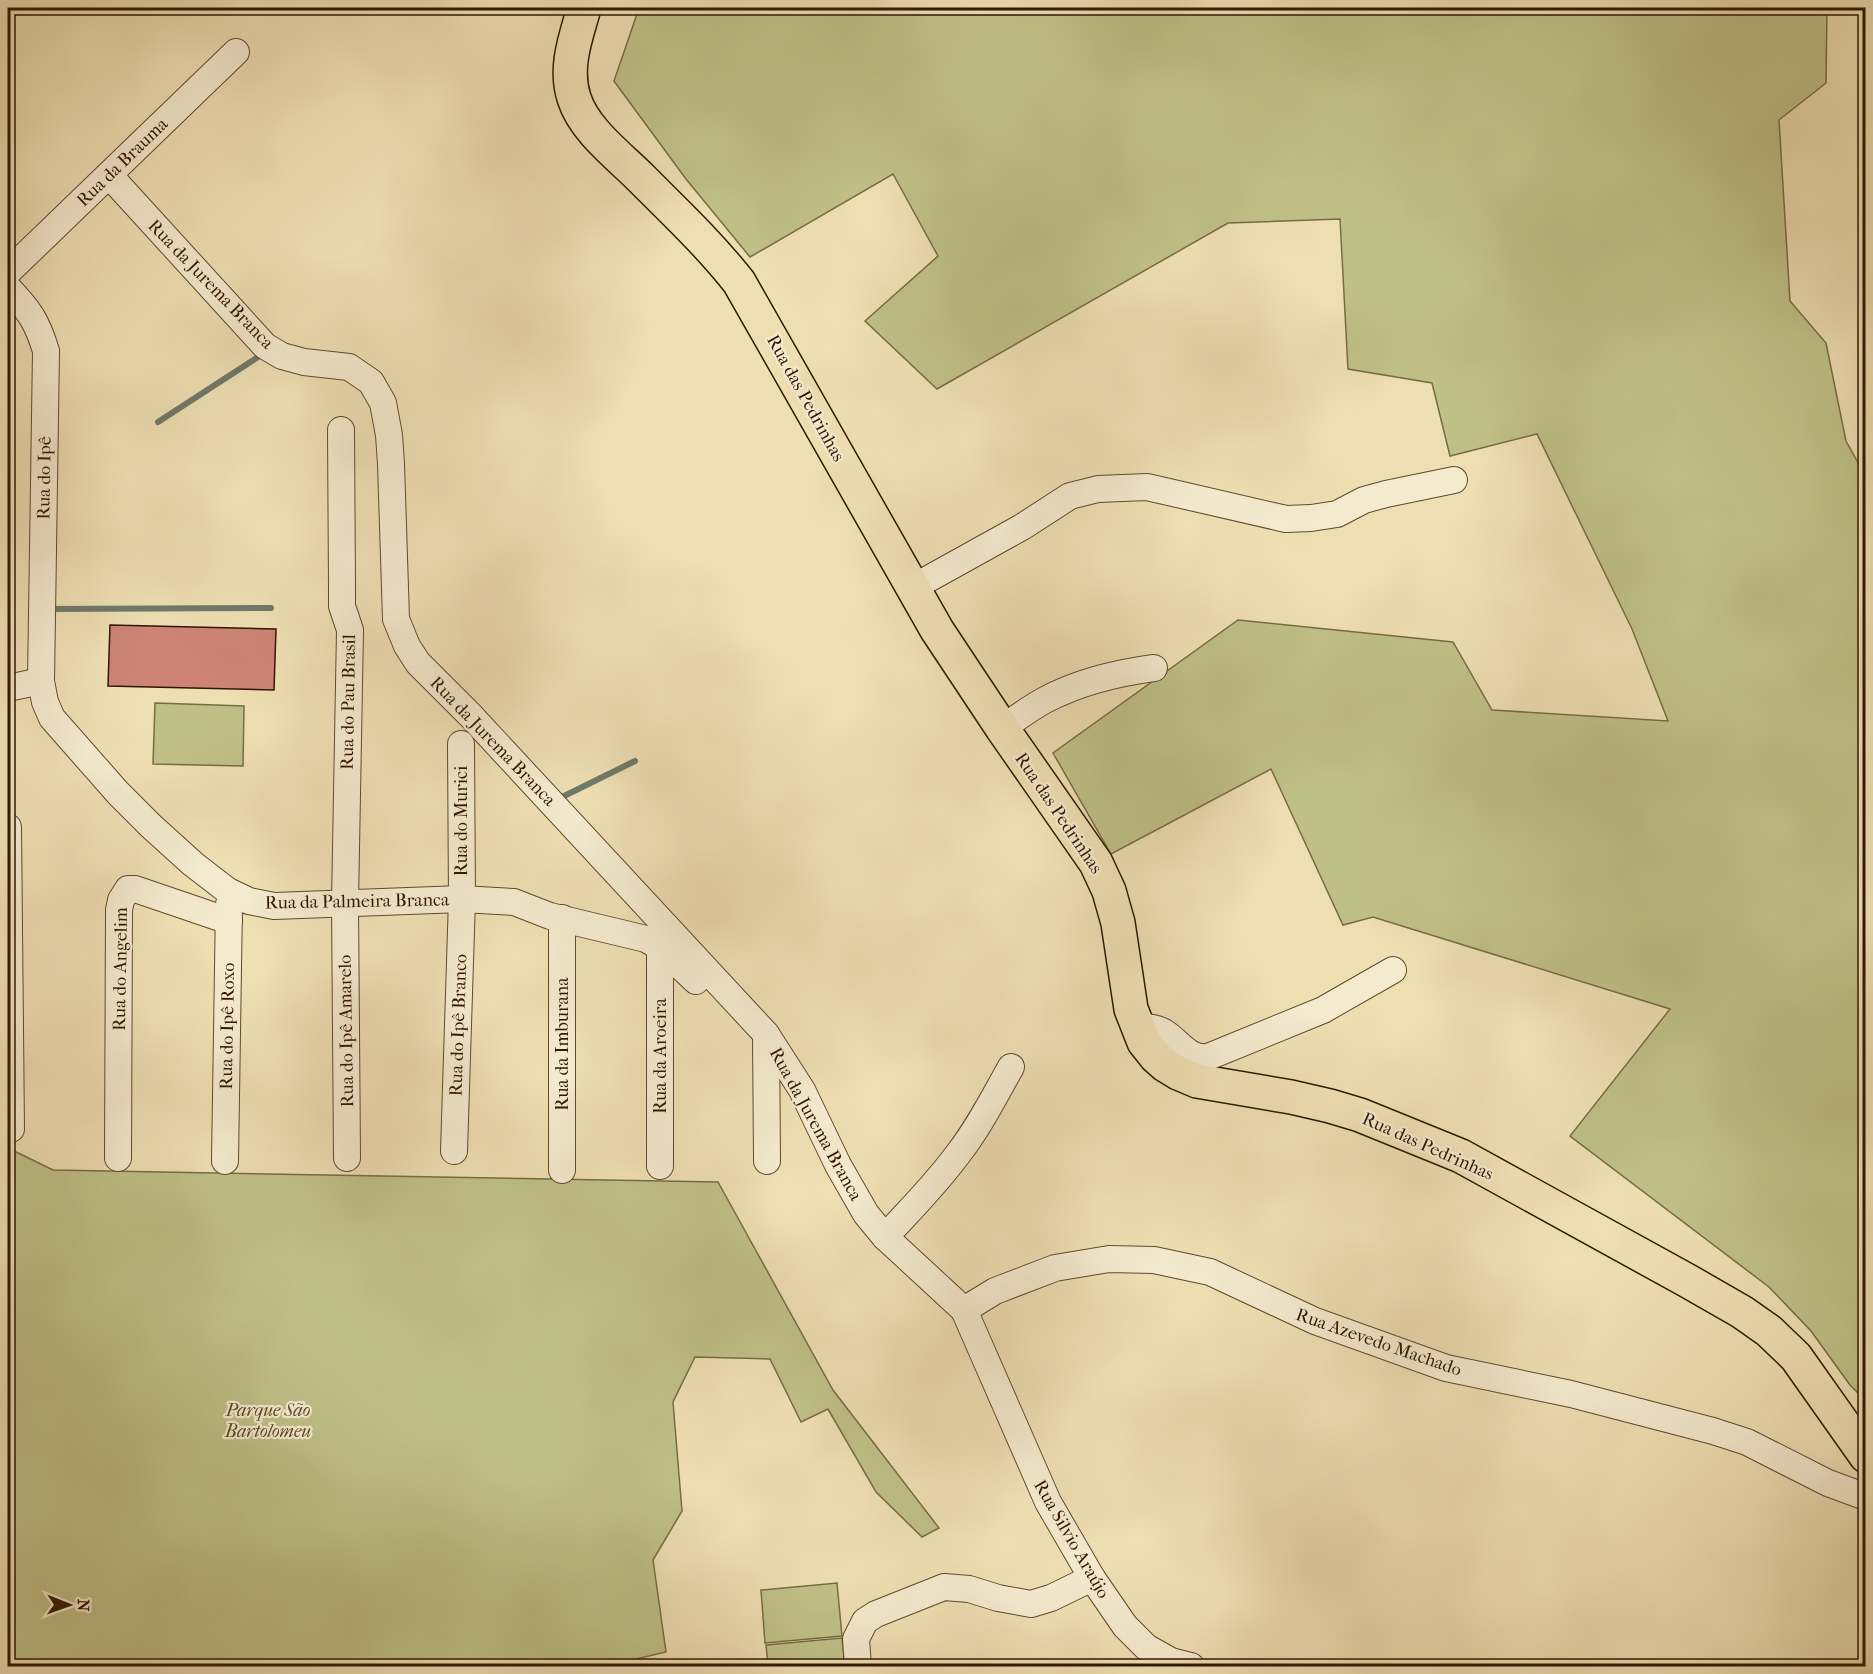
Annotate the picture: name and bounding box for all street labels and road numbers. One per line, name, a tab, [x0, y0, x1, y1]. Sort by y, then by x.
street label: Rua da Brauma	[73, 113, 173, 211]
street label: Rua da Jurema Branca	[143, 215, 278, 354]
street label: Rua das Pedrinhas	[762, 331, 849, 465]
street label: Rua do Ipê	[33, 436, 56, 520]
street label: Rua do Pau Brasil	[337, 634, 360, 770]
street label: Rua da Jurema Branca	[425, 672, 560, 811]
street label: Rua das Pedrinhas	[1010, 749, 1107, 878]
street label: Rua do Murici	[451, 765, 472, 876]
street label: Rua da Palmeira Branca	[265, 889, 450, 914]
street label: Rua do Angelim	[109, 907, 132, 1031]
street label: Rua do Ipê Branco	[446, 953, 471, 1097]
street label: Rua do Ipê Amarelo	[335, 954, 358, 1108]
street label: Rua do Ipê Roxo	[216, 962, 239, 1090]
street label: Rua da Imburana	[552, 977, 573, 1111]
street label: Rua da Aroeira	[650, 997, 671, 1114]
street label: Rua da Jurema Branca	[765, 1044, 867, 1205]
street label: Rua das Pedrinhas	[1359, 1108, 1497, 1185]
street label: Rua Azevedo Machado	[1293, 1304, 1464, 1381]
street label: Rua Silvio Araújo	[1029, 1476, 1114, 1602]

